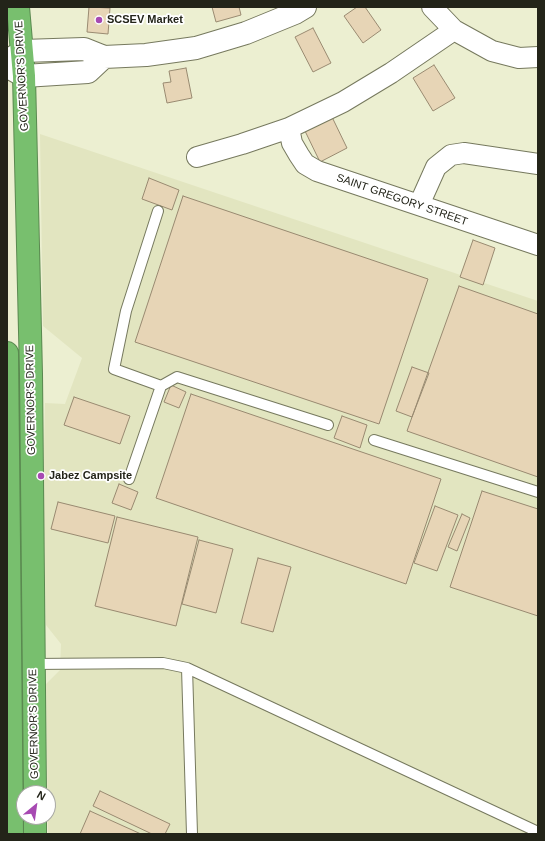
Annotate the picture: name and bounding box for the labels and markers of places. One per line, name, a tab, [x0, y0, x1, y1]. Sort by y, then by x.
place label: SCSEV Market	[107, 13, 183, 27]
marker: SCSEV Market	[94, 15, 104, 25]
place label: Jabez Campsite	[49, 469, 132, 483]
marker: Jabez Campsite	[36, 471, 46, 481]

